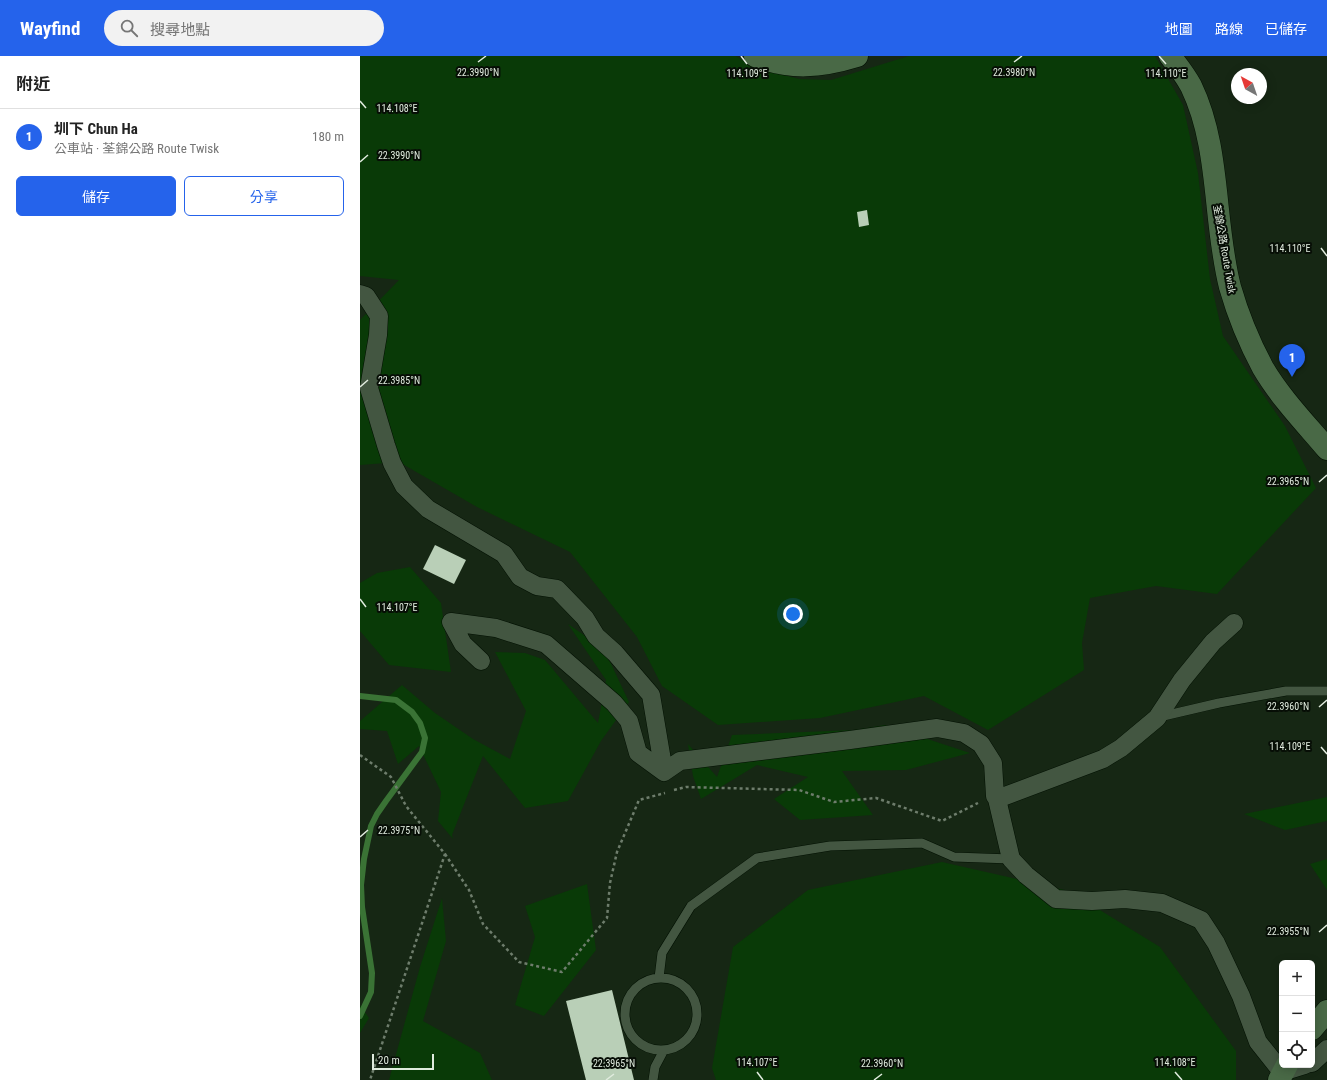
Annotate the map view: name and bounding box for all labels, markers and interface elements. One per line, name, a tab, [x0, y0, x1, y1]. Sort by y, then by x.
search box	[104, 10, 384, 46]
text: Wayfind	[20, 17, 80, 40]
icon: search	[118, 17, 140, 39]
text: 搜尋地點	[150, 21, 210, 39]
text: 地圖	[1165, 21, 1193, 37]
text: 路線	[1215, 21, 1243, 37]
text: 已儲存	[1265, 21, 1307, 37]
text: 22.3990°N	[457, 67, 499, 78]
text: 22.3980°N	[993, 67, 1035, 78]
text: 114.109°E	[727, 68, 768, 79]
text: 114.110°E	[1146, 68, 1187, 79]
north arrow	[1231, 68, 1267, 104]
text: 附近	[16, 74, 50, 94]
text: 114.108°E	[377, 103, 418, 114]
text: 圳下 Chun Ha	[54, 120, 138, 138]
text: 1	[26, 129, 32, 144]
text: 180 m	[312, 129, 344, 144]
text: 公車站 · 荃錦公路 Route Twisk	[54, 141, 219, 156]
text: 22.3990°N	[378, 150, 420, 161]
button: 儲存	[16, 176, 176, 216]
button: 分享	[184, 176, 344, 216]
street label: 荃錦公路 Route Twisk	[1211, 204, 1238, 295]
text: 114.110°E	[1270, 243, 1311, 254]
pin: 1	[1279, 344, 1305, 377]
text: 22.3985°N	[378, 375, 420, 386]
text: 22.3965°N	[1267, 476, 1309, 487]
text: 114.107°E	[377, 602, 418, 613]
your location	[783, 604, 803, 624]
text: 22.3960°N	[1267, 701, 1309, 712]
text: 114.109°E	[1270, 741, 1311, 752]
text: 22.3975°N	[378, 825, 420, 836]
text: 22.3955°N	[1267, 926, 1309, 937]
map controls	[1279, 960, 1315, 1068]
button: +	[1279, 960, 1315, 996]
button: −	[1279, 996, 1315, 1032]
button: locate	[1279, 1032, 1315, 1068]
scale bar	[372, 1052, 434, 1071]
text: 20 m	[378, 1054, 400, 1067]
text: 114.107°E	[737, 1057, 778, 1068]
text: 114.108°E	[1155, 1057, 1196, 1068]
text: 22.3965°N	[593, 1058, 635, 1069]
text: 22.3960°N	[861, 1058, 903, 1069]

